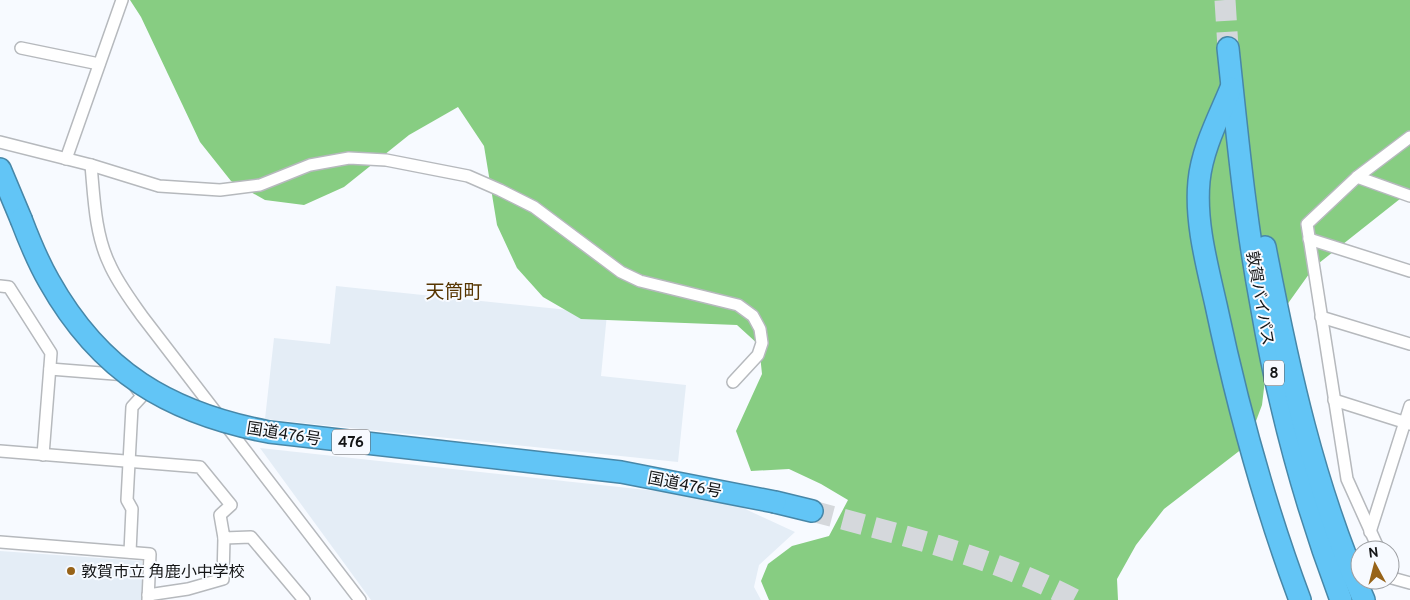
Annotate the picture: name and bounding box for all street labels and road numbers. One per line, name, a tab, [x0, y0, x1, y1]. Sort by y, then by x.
street label: 敦賀バイパス	[1241, 249, 1277, 347]
road number: 8	[1264, 360, 1284, 386]
street label: 国道476号	[245, 419, 322, 451]
road number: 476	[332, 430, 370, 454]
street label: 国道476号	[646, 469, 723, 503]

